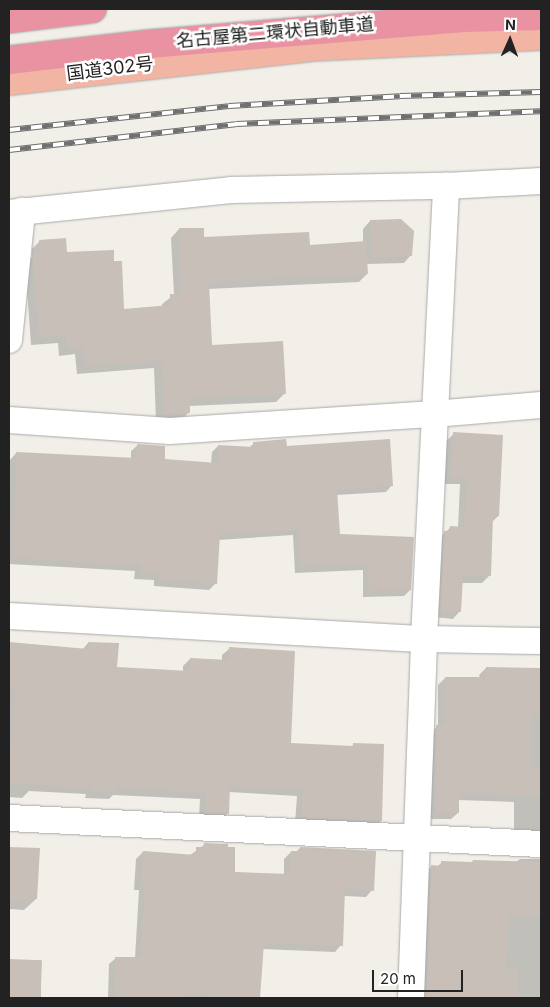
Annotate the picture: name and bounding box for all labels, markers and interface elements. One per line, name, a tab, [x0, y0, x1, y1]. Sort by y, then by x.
street label: 名古屋第二環状自動車道	[175, 14, 375, 52]
north arrow	[485, 15, 535, 65]
text: N	[505, 16, 516, 33]
street label: 国道302号	[65, 53, 155, 85]
scale bar	[375, 960, 466, 992]
text: 20 m	[380, 969, 416, 988]

